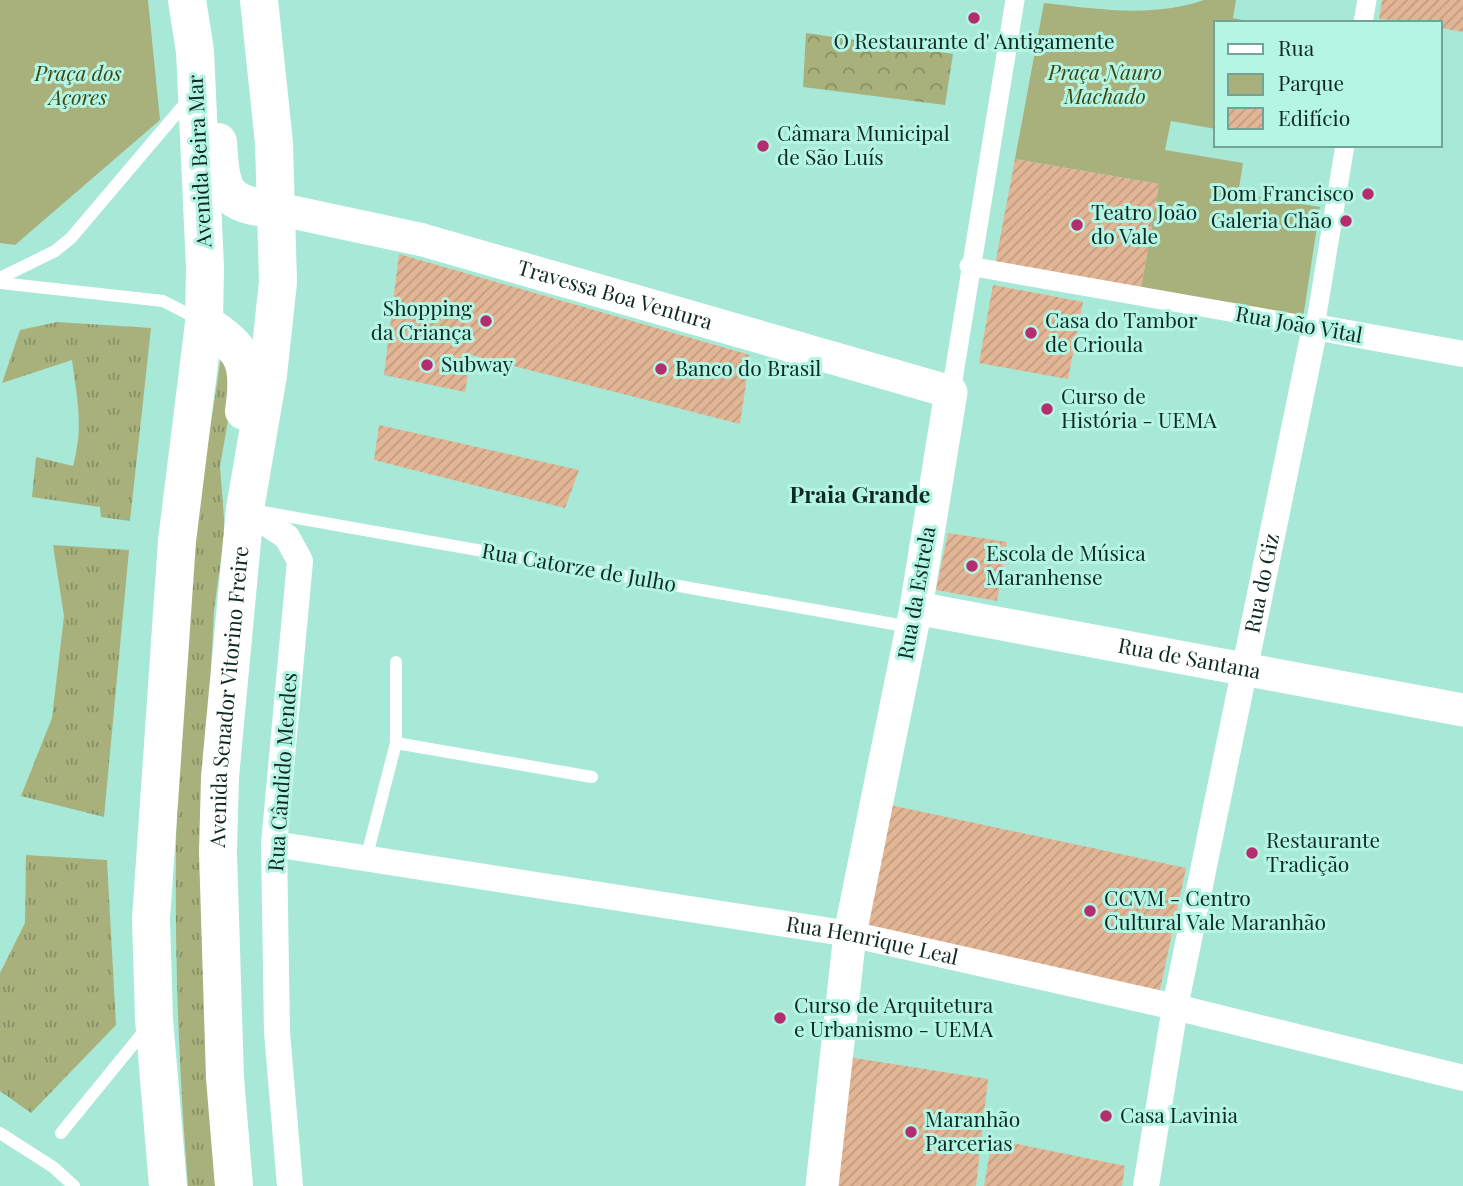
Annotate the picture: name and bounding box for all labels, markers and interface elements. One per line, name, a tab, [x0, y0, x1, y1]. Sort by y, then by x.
marker: O Restaurante d' Antigamente	[966, 10, 982, 26]
legend	[1214, 21, 1442, 147]
place label: O Restaurante d' Antigamente	[833, 26, 1115, 54]
text: Rua	[1278, 33, 1315, 61]
park label: Praça Nauro Machado	[1047, 57, 1162, 109]
park label: Praça dos Açores	[34, 58, 121, 110]
text: Parque	[1278, 68, 1344, 96]
street label: Avenida Beira Mar	[179, 73, 217, 249]
text: Edifício	[1278, 103, 1350, 131]
place label: Câmara Municipal de São Luís	[777, 118, 950, 170]
marker: Câmara Municipal de São Luís	[755, 138, 771, 154]
place label: Dom Francisco	[1212, 178, 1354, 206]
marker: Dom Francisco	[1360, 186, 1376, 202]
place label: Teatro João do Vale	[1091, 197, 1197, 249]
place label: Galeria Chão	[1211, 205, 1332, 233]
marker: Galeria Chão	[1338, 213, 1354, 229]
marker: Teatro João do Vale	[1069, 217, 1085, 233]
street label: Travessa Boa Ventura	[515, 252, 717, 335]
place label: Shopping da Criança	[371, 293, 473, 345]
street label: Rua João Vital	[1234, 298, 1365, 348]
place label: Casa do Tambor de Crioula	[1045, 305, 1198, 357]
marker: Shopping da Criança	[478, 313, 494, 329]
marker: Casa do Tambor de Crioula	[1023, 325, 1039, 341]
place label: Subway	[441, 349, 514, 377]
place label: Banco do Brasil	[675, 353, 821, 381]
marker: Subway	[419, 357, 435, 373]
marker: Banco do Brasil	[653, 361, 669, 377]
place label: Curso de História - UEMA	[1061, 381, 1217, 433]
marker: Curso de História - UEMA	[1039, 401, 1055, 417]
district label: Praia Grande	[790, 478, 930, 509]
street label: Rua da Estrela	[890, 523, 941, 661]
street label: Rua do Giz	[1236, 530, 1284, 635]
street label: Rua Catorze de Julho	[480, 535, 679, 597]
place label: Escola de Música Maranhense	[986, 538, 1146, 590]
street label: Avenida Senador Vitorino Freire	[202, 545, 253, 849]
marker: Escola de Música Maranhense	[964, 558, 980, 574]
street label: Rua de Santana	[1116, 630, 1264, 684]
street label: Rua Cândido Mendes	[260, 671, 302, 872]
place label: Restaurante Tradição	[1266, 825, 1380, 877]
marker: Restaurante Tradição	[1244, 845, 1260, 861]
place label: CCVM - Centro Cultural Vale Maranhão	[1104, 883, 1326, 935]
marker: CCVM - Centro Cultural Vale Maranhão	[1082, 903, 1098, 919]
street label: Rua Henrique Leal	[784, 908, 961, 970]
place label: Curso de Arquitetura e Urbanismo - UEMA	[794, 990, 994, 1042]
marker: Curso de Arquitetura e Urbanismo - UEMA	[772, 1010, 788, 1026]
place label: Casa Lavinia	[1120, 1100, 1239, 1128]
place label: Maranhão Parcerias	[925, 1104, 1020, 1156]
marker: Casa Lavinia	[1098, 1108, 1114, 1124]
marker: Maranhão Parcerias	[903, 1124, 919, 1140]

